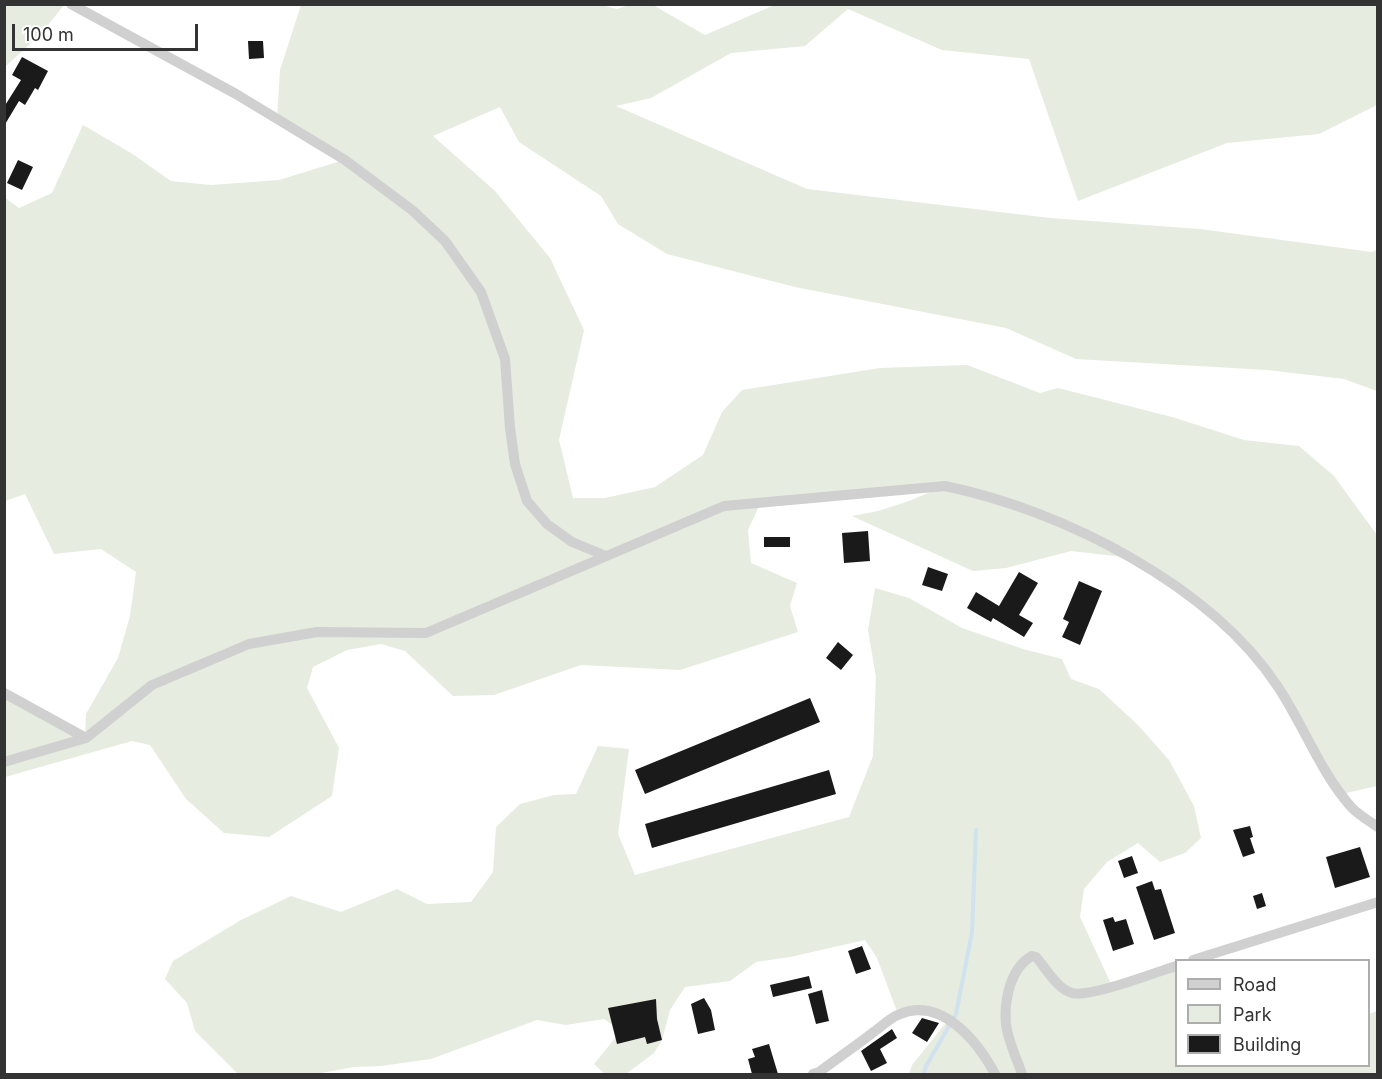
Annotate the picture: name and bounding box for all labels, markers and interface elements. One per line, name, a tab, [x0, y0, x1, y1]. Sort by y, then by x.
scale bar	[15, 12, 201, 50]
text: 100 m	[23, 24, 74, 45]
legend	[1175, 959, 1370, 1067]
text: Road	[1233, 974, 1276, 995]
text: Park	[1233, 1004, 1272, 1025]
text: Building	[1233, 1034, 1301, 1055]

